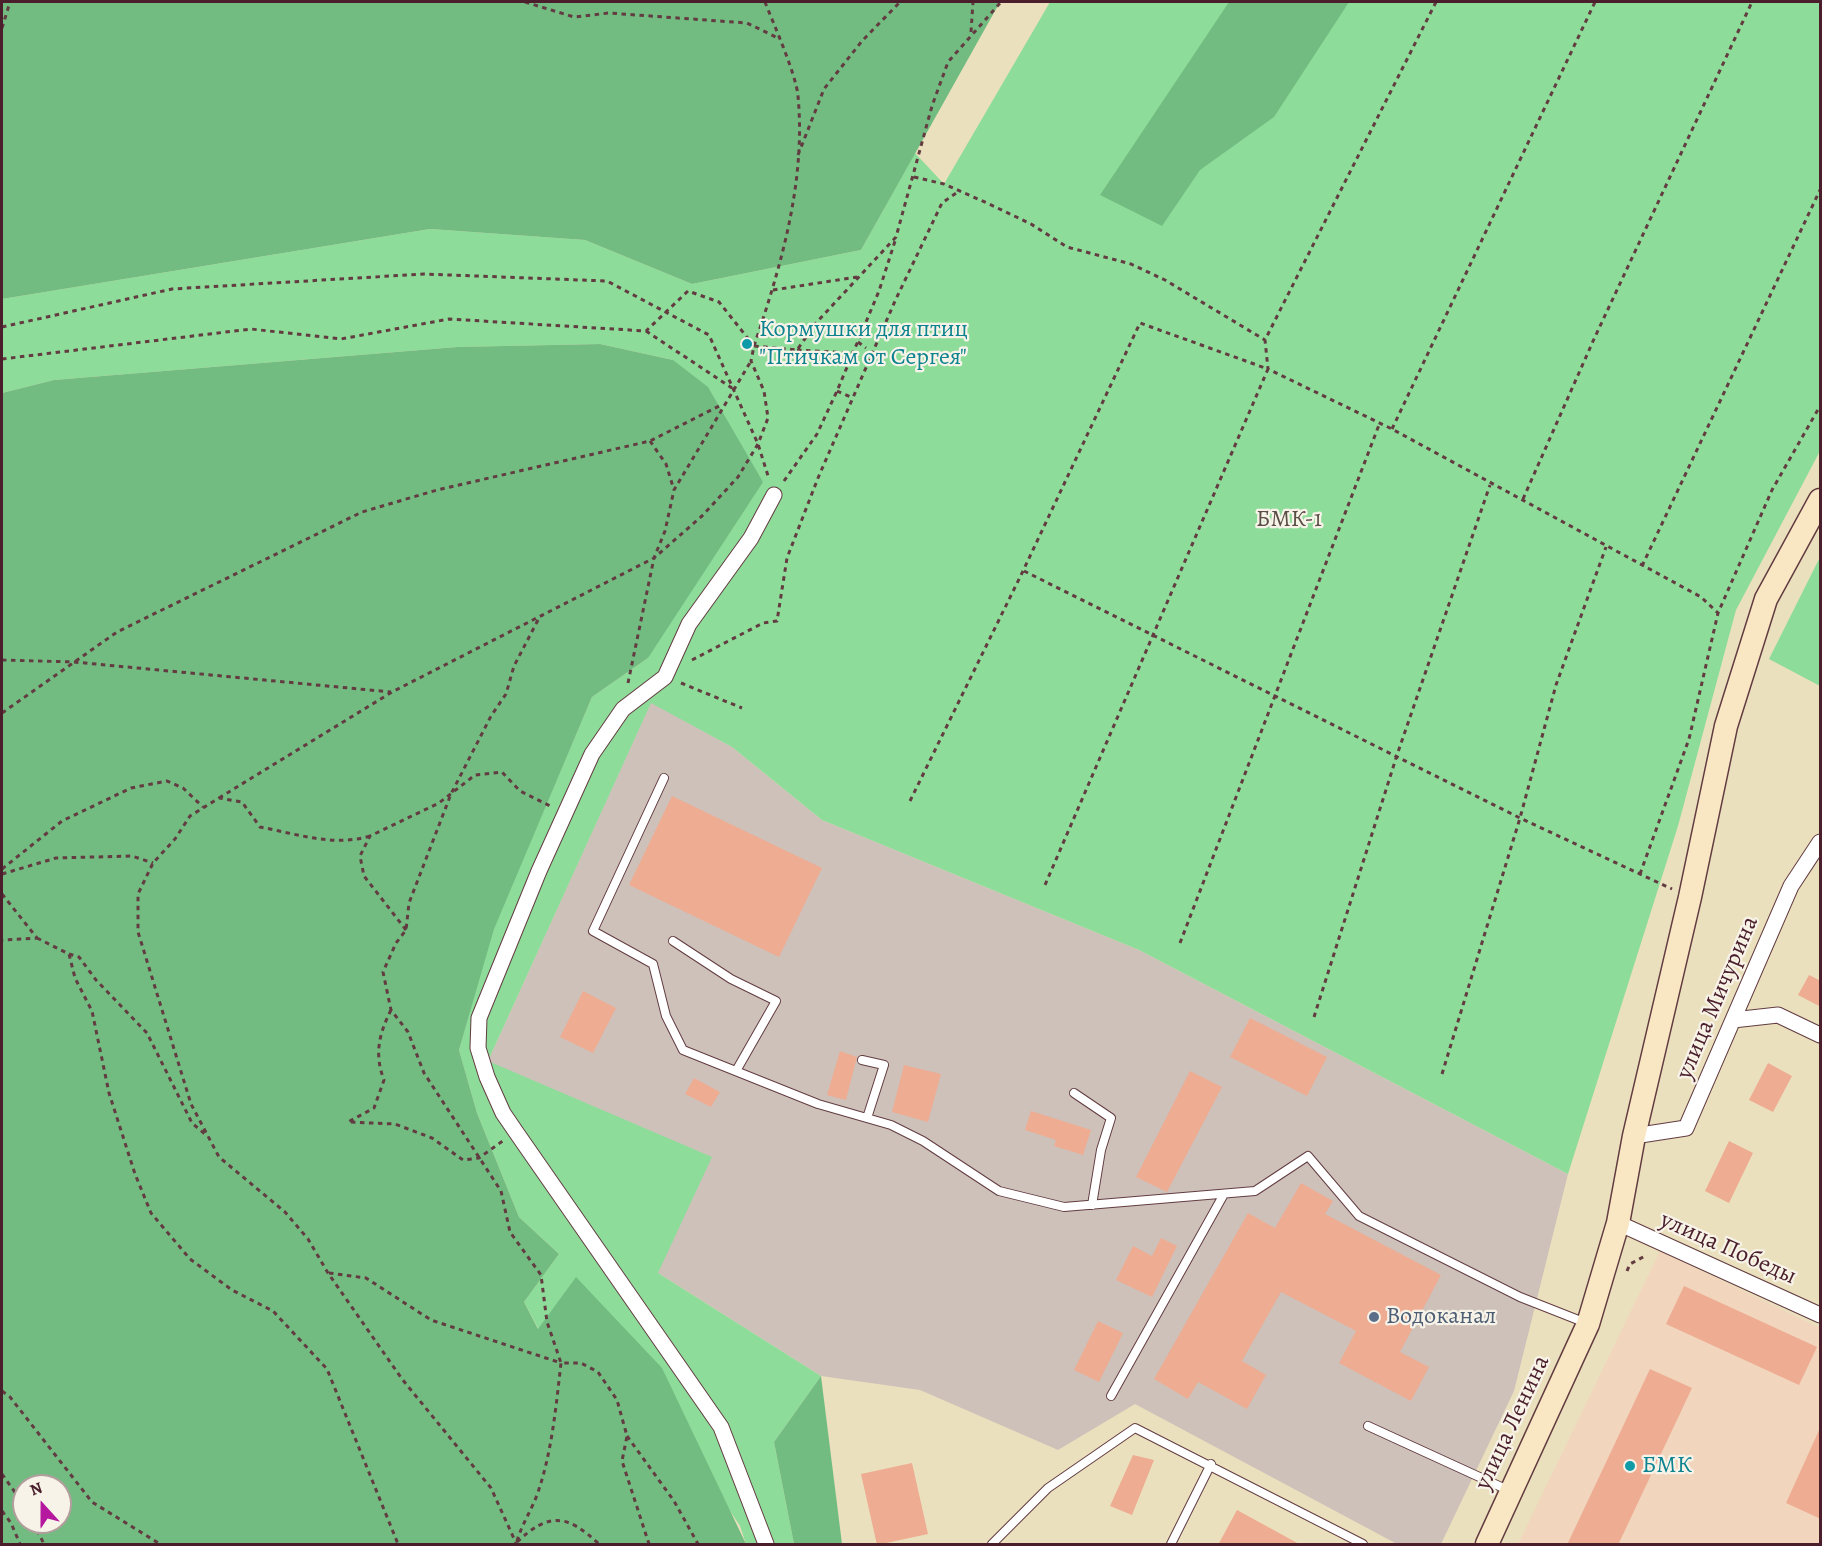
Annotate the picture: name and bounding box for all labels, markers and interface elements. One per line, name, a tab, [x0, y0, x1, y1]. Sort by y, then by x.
place label: Кормушки для птиц "Птичкам от Сергея"	[759, 316, 968, 372]
marker: Кормушки для птиц "Птичкам от Сергея"	[740, 337, 754, 351]
park label: БМК-1	[1256, 506, 1322, 534]
street label: улица Мичурина	[1671, 912, 1765, 1084]
street label: улица Победы	[1655, 1206, 1801, 1292]
place label: Водоканал	[1386, 1303, 1496, 1331]
marker: Водоканал	[1367, 1310, 1381, 1324]
street label: улица Ленина	[1469, 1351, 1557, 1495]
place label: БМК	[1642, 1452, 1692, 1480]
marker: БМК	[1623, 1459, 1637, 1473]
north arrow	[12, 1474, 72, 1534]
text: N	[27, 1477, 46, 1501]

